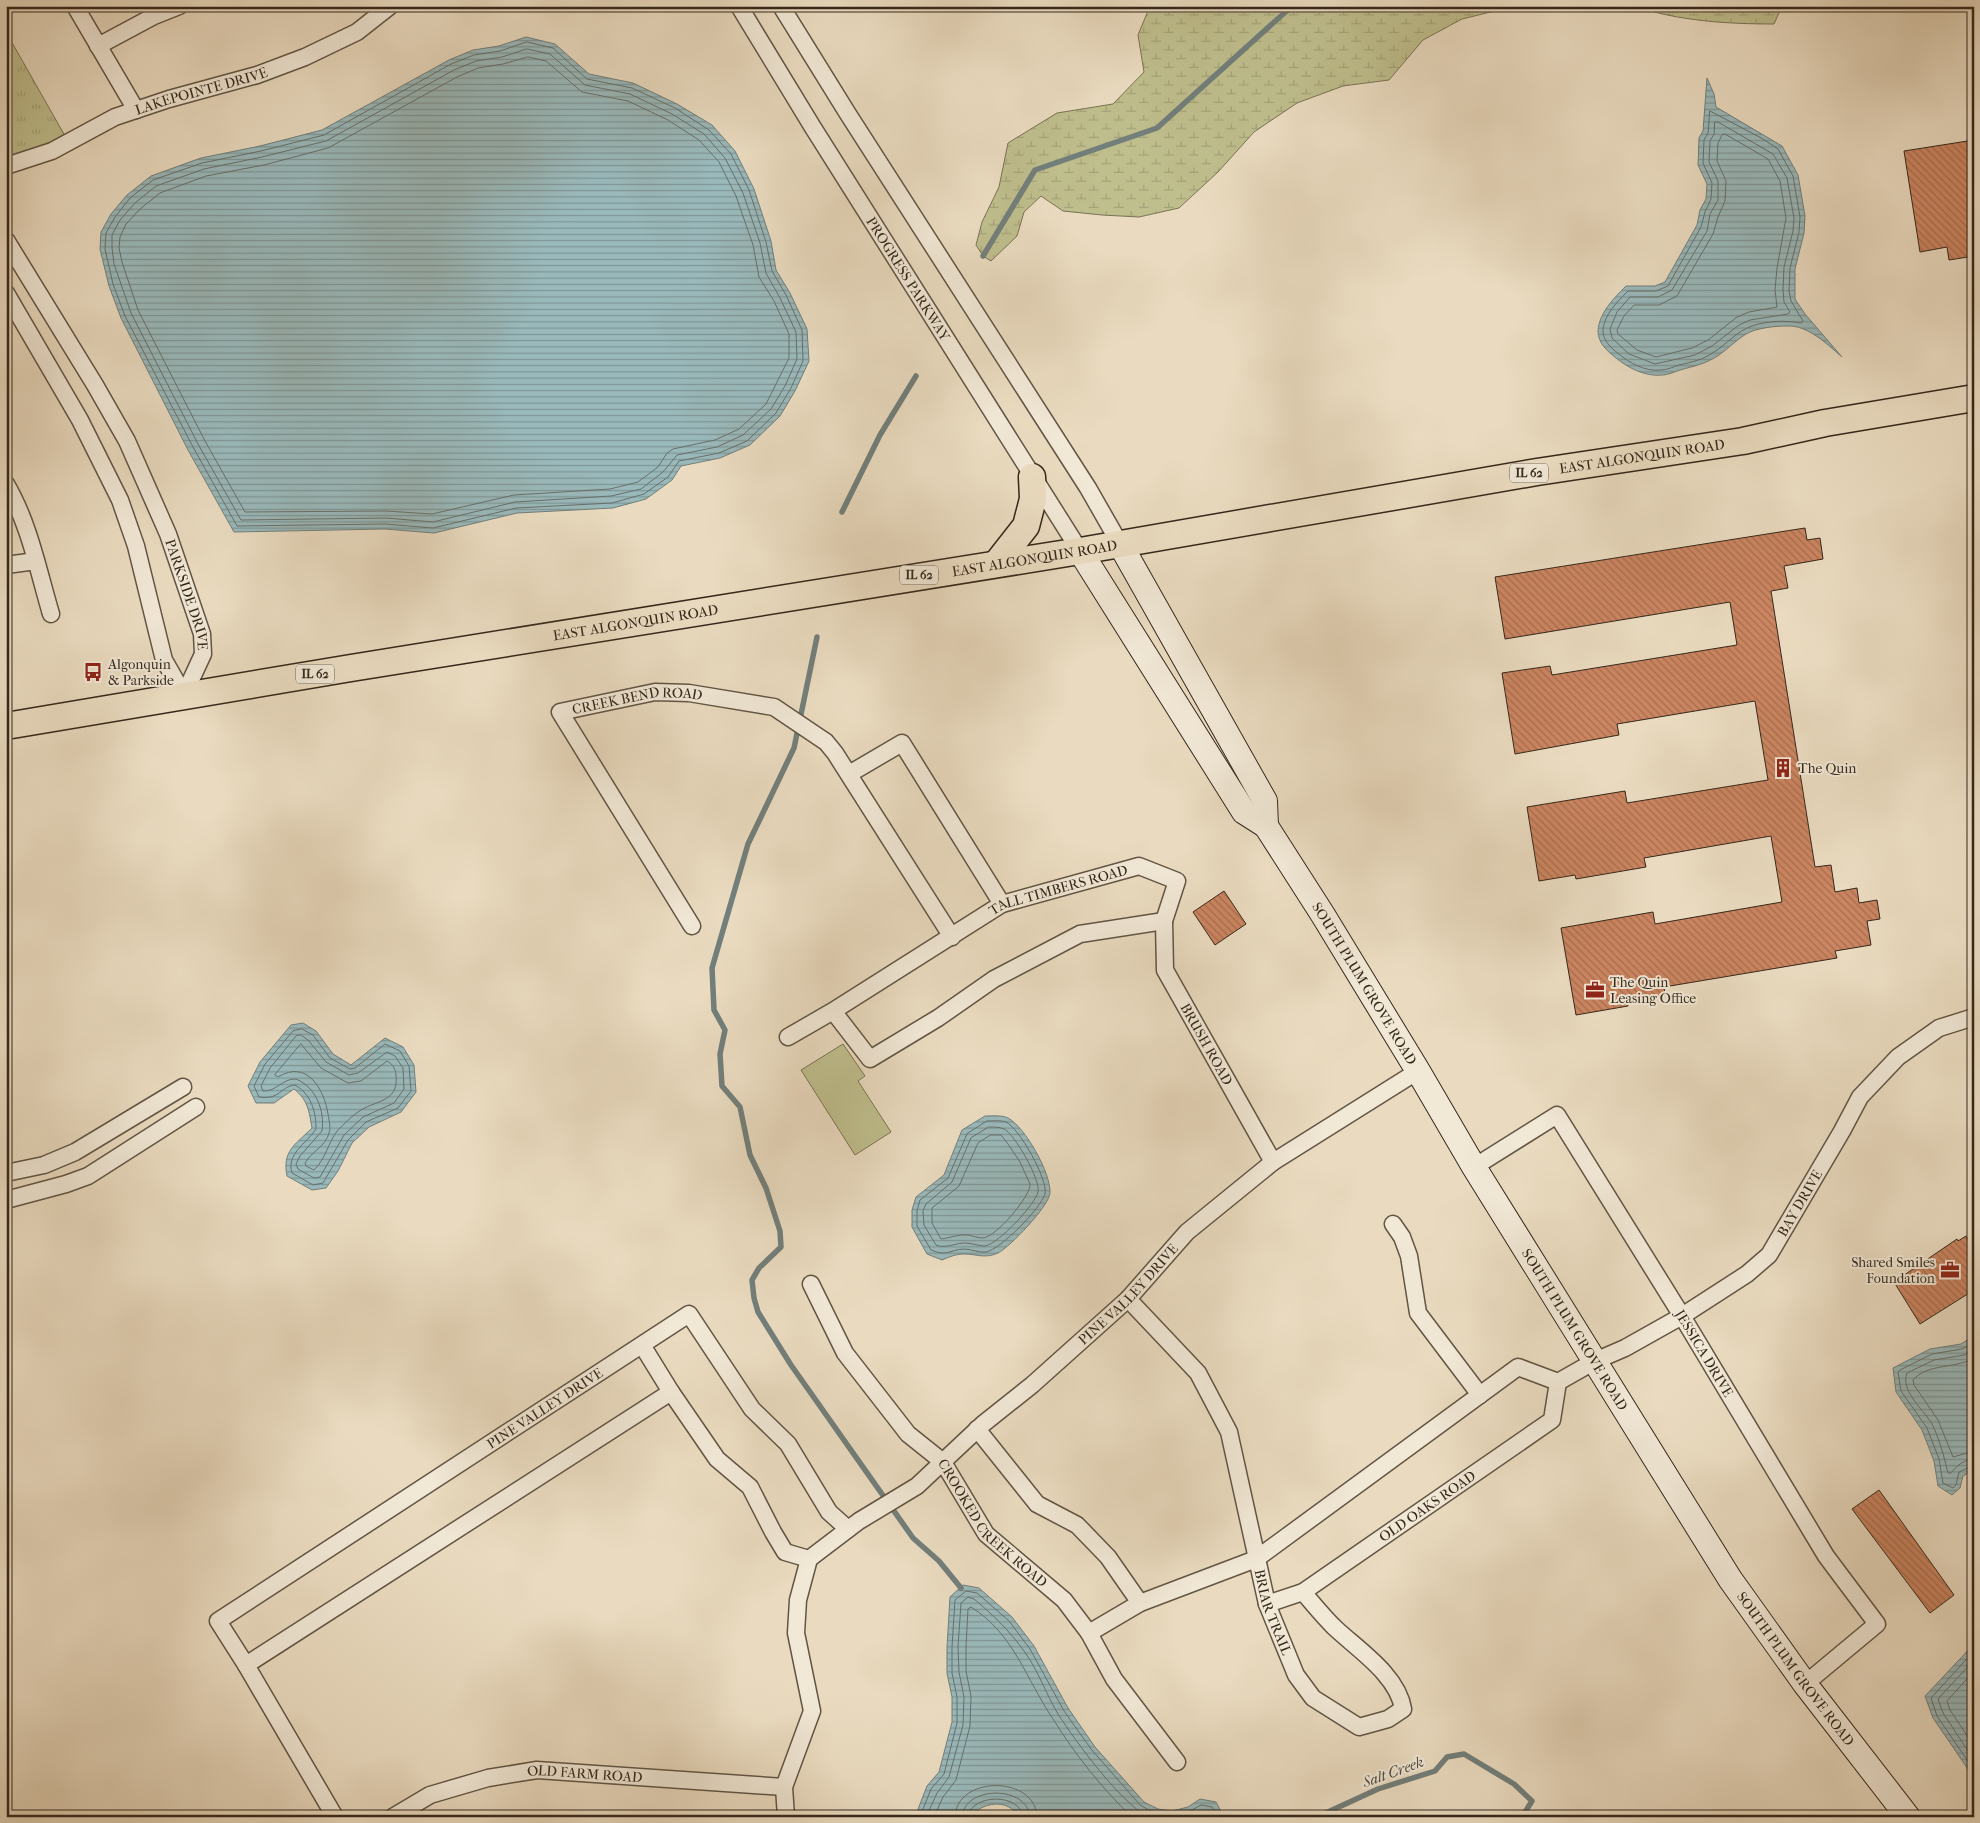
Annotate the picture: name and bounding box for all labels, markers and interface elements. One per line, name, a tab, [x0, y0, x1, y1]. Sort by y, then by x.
street label: LAKEPOINTE DRIVE	[133, 63, 270, 118]
street label: PROGRESS PARKWAY	[863, 213, 954, 344]
street label: EAST ALGONQUIN ROAD	[1558, 435, 1726, 477]
road number: IL 62	[1510, 463, 1548, 482]
street label: EAST ALGONQUIN ROAD	[951, 536, 1119, 580]
street label: PARKSIDE DRIVE	[162, 537, 211, 651]
road number: IL 62	[900, 566, 938, 584]
street label: EAST ALGONQUIN ROAD	[552, 601, 720, 644]
place label: Algonquin & Parkside	[107, 656, 174, 689]
bus stop icon: Algonquin & Parkside	[82, 661, 104, 683]
road number: IL 62	[296, 664, 334, 684]
street label: CREEK BEND ROAD	[570, 683, 704, 718]
building icon: The Quin	[1772, 757, 1794, 779]
place label: The Quin	[1798, 760, 1856, 777]
street label: TALL TIMBERS ROAD	[986, 861, 1130, 919]
street label: SOUTH PLUM GROVE ROAD	[1308, 899, 1421, 1068]
place label: The Quin Leasing Office	[1610, 974, 1696, 1007]
office icon: The Quin Leasing Office	[1584, 979, 1606, 1001]
street label: BRUSH ROAD	[1177, 1000, 1237, 1088]
street label: BAY DRIVE	[1773, 1166, 1826, 1239]
street label: PINE VALLEY DRIVE	[1074, 1240, 1182, 1348]
street label: SOUTH PLUM GROVE ROAD	[1518, 1245, 1632, 1414]
place label: Shared Smiles Foundation	[1851, 1254, 1935, 1287]
office icon: Shared Smiles Foundation	[1939, 1259, 1961, 1281]
street label: JESSICA DRIVE	[1671, 1305, 1737, 1400]
street label: PINE VALLEY DRIVE	[483, 1364, 606, 1452]
street label: CROOKED CREEK ROAD	[935, 1456, 1051, 1591]
street label: OLD OAKS ROAD	[1376, 1467, 1479, 1545]
street label: BRIAR TRAIL	[1251, 1568, 1296, 1658]
street label: SOUTH PLUM GROVE ROAD	[1733, 1588, 1858, 1749]
water label: Salt Creek	[1359, 1753, 1426, 1792]
street label: OLD FARM ROAD	[526, 1761, 643, 1786]

